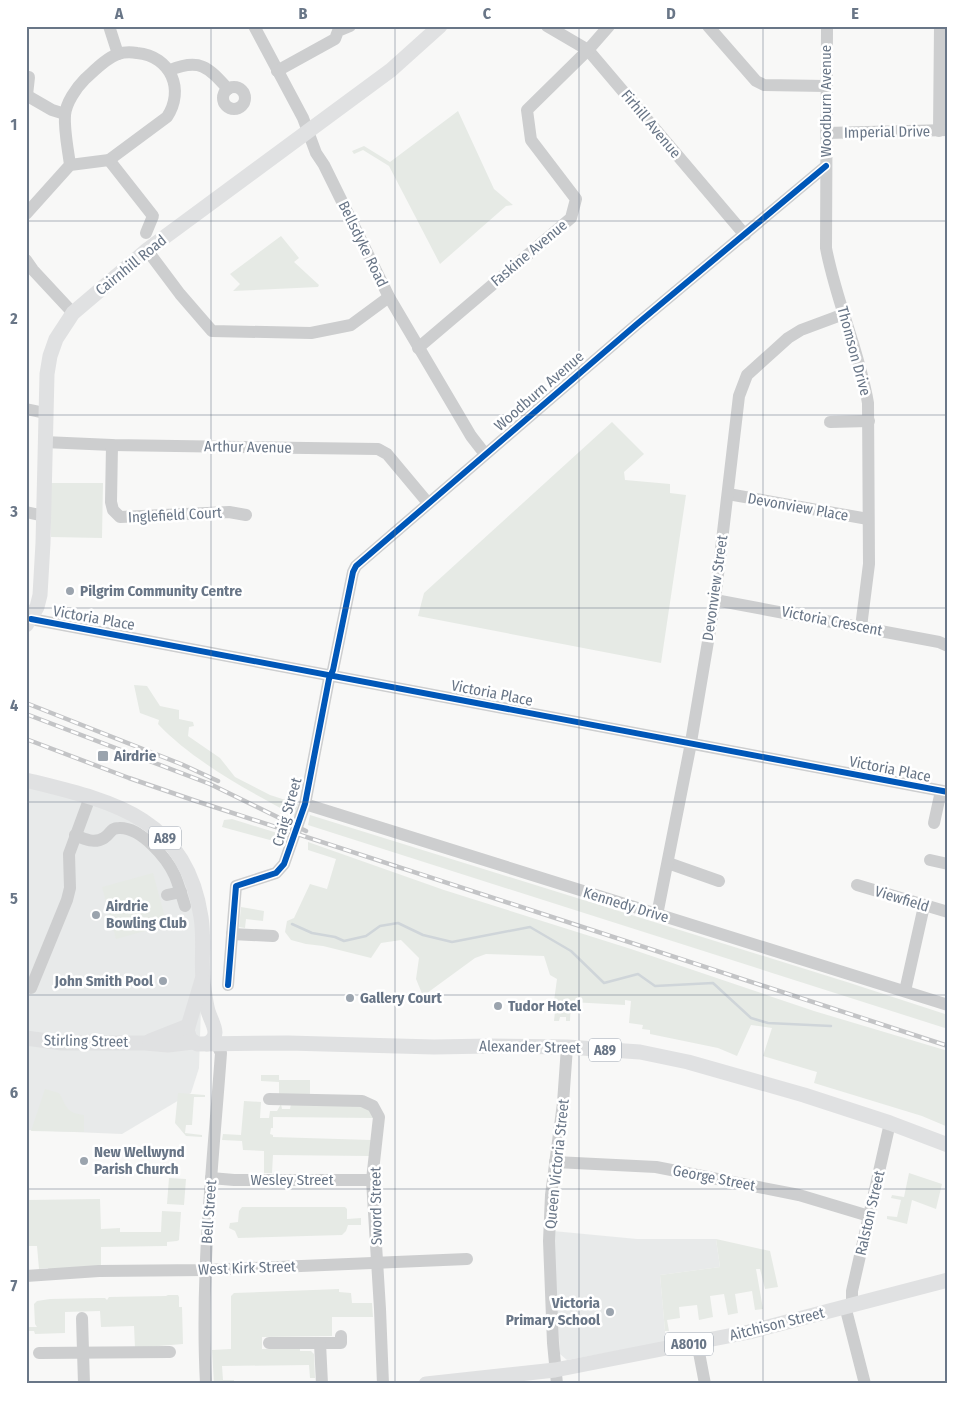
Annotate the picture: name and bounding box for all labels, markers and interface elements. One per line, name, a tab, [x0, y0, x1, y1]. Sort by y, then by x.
text: A	[114, 4, 124, 23]
text: B	[299, 4, 308, 23]
text: C	[483, 4, 492, 23]
text: D	[666, 4, 676, 23]
text: E	[851, 4, 859, 23]
street label: Woodburn Avenue	[817, 45, 835, 157]
street label: Firhill Avenue	[617, 86, 685, 162]
text: 1	[11, 115, 17, 134]
street label: Imperial Drive	[844, 122, 930, 142]
street label: Bellsdyke Road	[334, 198, 392, 290]
street label: Faskine Avenue	[487, 216, 571, 290]
street label: Cairnhill Road	[92, 231, 170, 299]
street label: Thomson Drive	[833, 304, 875, 398]
text: 2	[9, 309, 18, 328]
street label: Woodburn Avenue	[491, 347, 587, 435]
street label: Arthur Avenue	[204, 437, 292, 457]
street label: Devonview Place	[746, 489, 850, 525]
text: 3	[9, 502, 18, 521]
street label: Inglefield Court	[128, 504, 223, 526]
street label: Devonview Street	[699, 534, 731, 642]
place label: Pilgrim Community Centre	[80, 582, 242, 600]
marker: Pilgrim Community Centre	[64, 585, 76, 597]
street label: Victoria Place	[52, 602, 136, 634]
street label: Victoria Crescent	[780, 602, 884, 640]
street label: Victoria Place	[450, 676, 534, 710]
text: 4	[10, 696, 18, 715]
place label: Airdrie	[113, 747, 157, 765]
marker: Airdrie	[96, 749, 110, 763]
street label: Victoria Place	[848, 752, 932, 786]
street label: Craig Street	[269, 775, 305, 848]
road number: A89	[149, 826, 181, 850]
street label: Viewfield	[873, 882, 931, 916]
street label: Kennedy Drive	[581, 883, 671, 927]
text: 5	[10, 889, 18, 908]
place label: Airdrie Bowling Club	[105, 897, 187, 932]
marker: Airdrie Bowling Club	[90, 909, 102, 921]
place label: John Smith Pool	[54, 972, 154, 990]
marker: John Smith Pool	[157, 975, 169, 987]
place label: Gallery Court	[360, 989, 442, 1007]
marker: Gallery Court	[344, 992, 356, 1004]
place label: Tudor Hotel	[508, 997, 582, 1015]
marker: Tudor Hotel	[492, 1000, 504, 1012]
street label: Stirling Street	[44, 1031, 128, 1051]
street label: Alexander Street	[479, 1037, 581, 1057]
road number: A89	[589, 1038, 621, 1062]
text: 6	[10, 1083, 18, 1102]
street label: Queen Victoria Street	[541, 1098, 573, 1230]
place label: New Wellwynd Parish Church	[94, 1143, 185, 1178]
marker: New Wellwynd Parish Church	[78, 1155, 90, 1167]
street label: George Street	[671, 1161, 757, 1195]
street label: Sword Street	[366, 1167, 386, 1245]
street label: Ralston Street	[852, 1169, 889, 1257]
street label: Wesley Street	[250, 1171, 334, 1189]
street label: Bell Street	[198, 1179, 220, 1245]
street label: West Kirk Street	[198, 1257, 296, 1279]
text: 7	[11, 1276, 18, 1295]
place label: Victoria Primary School	[506, 1294, 601, 1329]
street label: Aitchison Street	[728, 1304, 826, 1344]
marker: Victoria Primary School	[604, 1306, 616, 1318]
road number: A8010	[665, 1332, 713, 1356]

